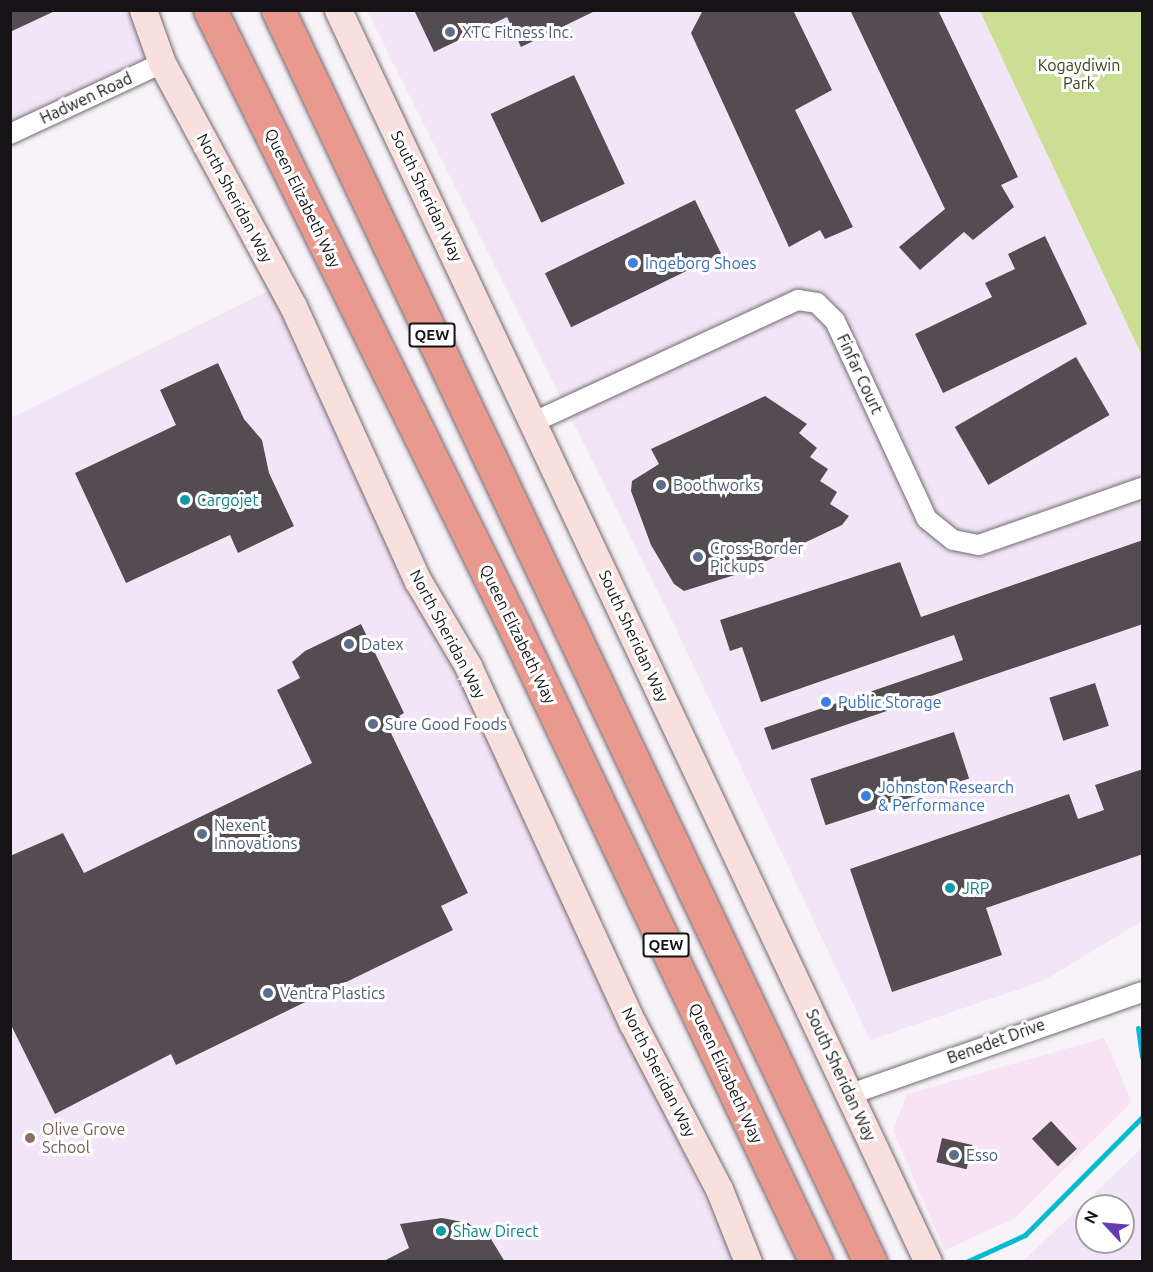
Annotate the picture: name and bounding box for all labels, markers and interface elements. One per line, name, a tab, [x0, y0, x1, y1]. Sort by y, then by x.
place label: XTC Fitness Inc.	[462, 22, 573, 42]
marker: XTC Fitness Inc.	[443, 25, 457, 39]
park label: Kogaydiwin Park	[1038, 55, 1120, 93]
street label: Hadwen Road	[37, 68, 135, 128]
street label: Queen Elizabeth Way	[261, 125, 345, 271]
street label: South Sheridan Way	[387, 128, 467, 264]
street label: North Sheridan Way	[193, 130, 277, 266]
place label: Ingeborg Shoes	[645, 253, 757, 273]
marker: Ingeborg Shoes	[626, 256, 640, 270]
road number: QEW	[408, 323, 456, 347]
street label: Finfar Court	[833, 331, 887, 417]
place label: Boothworks	[673, 475, 760, 495]
marker: Boothworks	[654, 478, 668, 492]
place label: Cargojet	[197, 490, 259, 510]
marker: Cargojet	[178, 493, 192, 507]
place label: Cross-Border Pickups	[710, 538, 804, 576]
marker: Cross-Border Pickups	[691, 550, 705, 564]
street label: Queen Elizabeth Way	[476, 561, 560, 707]
street label: North Sheridan Way	[406, 566, 490, 702]
street label: South Sheridan Way	[595, 567, 673, 705]
place label: Datex	[361, 634, 404, 654]
marker: Datex	[342, 637, 356, 651]
place label: Public Storage	[838, 692, 942, 712]
marker: Public Storage	[819, 695, 833, 709]
place label: Sure Good Foods	[385, 714, 507, 734]
marker: Sure Good Foods	[366, 717, 380, 731]
place label: Johnston Research & Performance	[878, 777, 1014, 815]
marker: Johnston Research & Performance	[859, 789, 873, 803]
place label: Nexent Innovations	[214, 815, 297, 853]
marker: Nexent Innovations	[195, 827, 209, 841]
place label: JRP	[962, 878, 989, 898]
marker: JRP	[943, 881, 957, 895]
road number: QEW	[642, 933, 690, 957]
place label: Ventra Plastics	[280, 983, 385, 1003]
marker: Ventra Plastics	[261, 986, 275, 1000]
street label: Queen Elizabeth Way	[685, 1000, 767, 1146]
street label: North Sheridan Way	[618, 1004, 700, 1140]
street label: South Sheridan Way	[802, 1006, 880, 1144]
street label: Benedet Drive	[944, 1014, 1048, 1068]
place label: Olive Grove School	[42, 1119, 125, 1157]
marker: Olive Grove School	[23, 1131, 37, 1145]
place label: Esso	[966, 1145, 998, 1165]
marker: Esso	[947, 1148, 961, 1162]
north arrow	[1075, 1194, 1135, 1254]
text: N	[1080, 1208, 1101, 1226]
place label: Shaw Direct	[453, 1221, 539, 1241]
marker: Shaw Direct	[434, 1224, 448, 1238]

